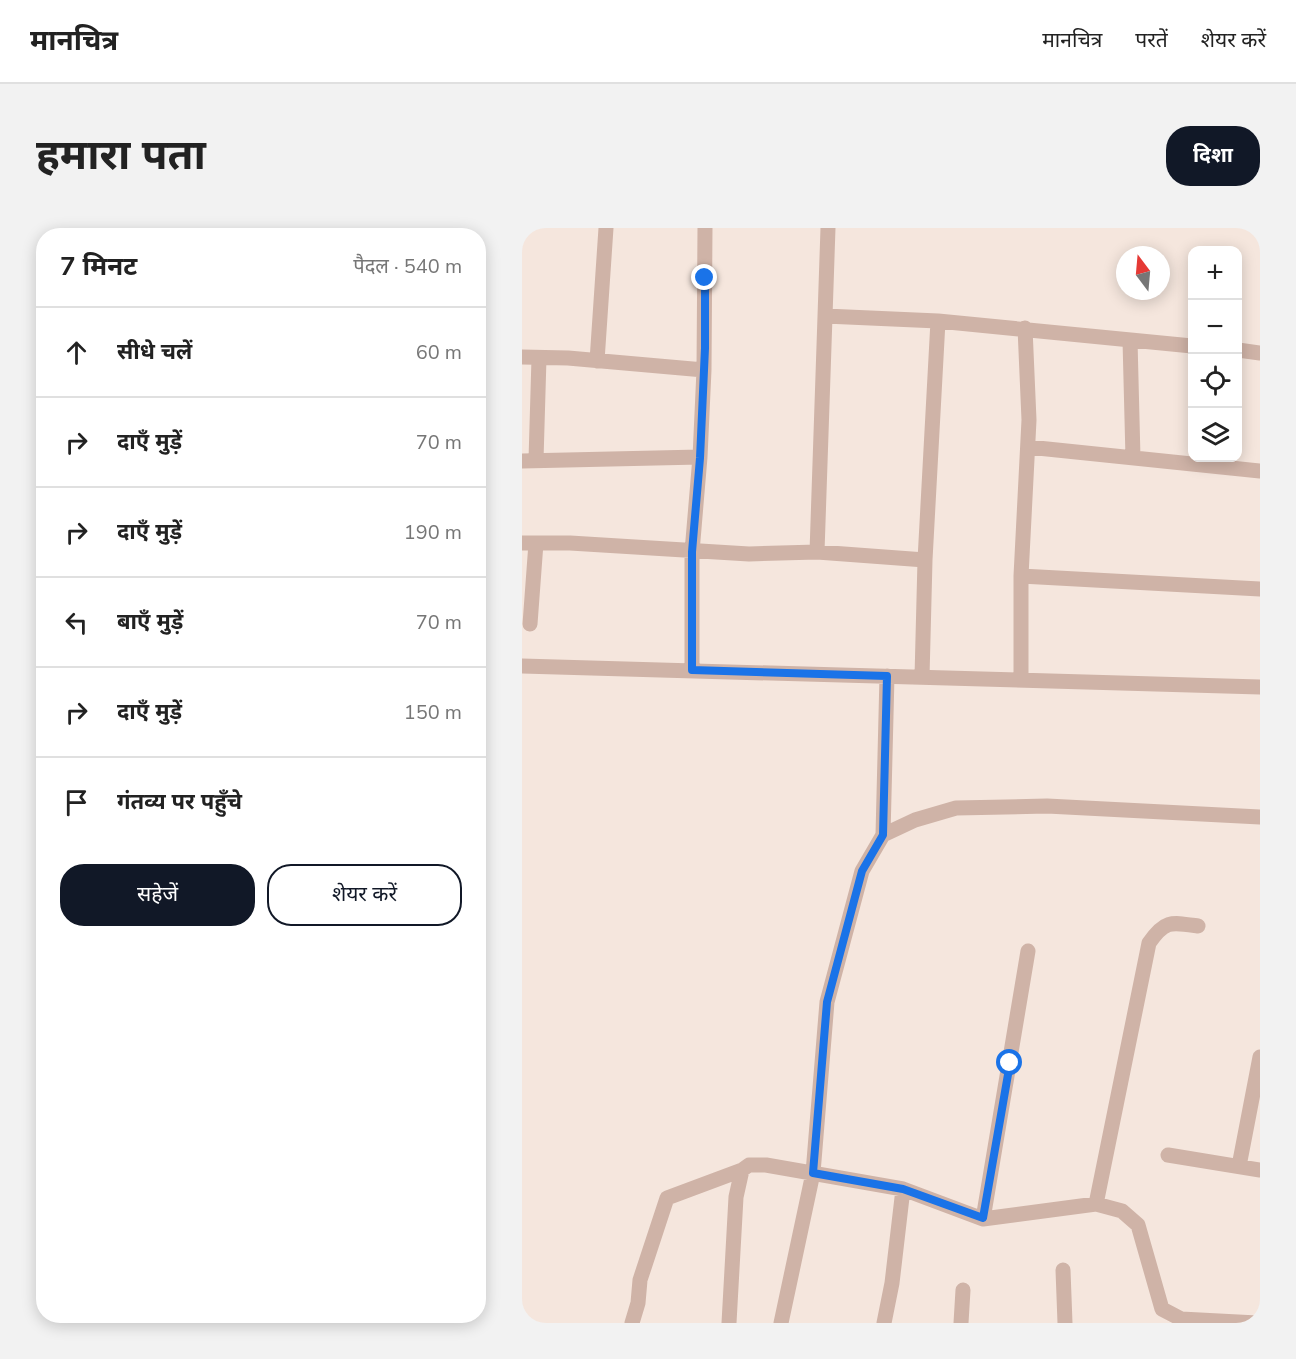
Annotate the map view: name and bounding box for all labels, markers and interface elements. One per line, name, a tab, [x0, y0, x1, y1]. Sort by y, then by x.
text: मानचित्र	[30, 22, 118, 60]
text: मानचित्र	[1042, 26, 1102, 54]
text: परतें	[1135, 26, 1168, 54]
text: शेयर करें	[1201, 26, 1266, 54]
button: दिशा	[1166, 126, 1260, 186]
text: हमारा पता	[36, 127, 206, 184]
north arrow	[1116, 246, 1170, 300]
map controls	[1188, 246, 1242, 462]
button: +	[1188, 246, 1242, 300]
text: 7 मिनट	[60, 249, 137, 284]
text: पैदल · 540 m	[353, 253, 462, 280]
route end	[691, 264, 717, 290]
button: −	[1188, 300, 1242, 354]
icon: ahead	[60, 336, 93, 369]
text: सीधे चलें	[117, 337, 192, 367]
text: 60 m	[416, 339, 462, 366]
button: locate	[1188, 354, 1242, 408]
button: layers	[1188, 408, 1242, 462]
icon: right	[60, 426, 93, 459]
text: दाएँ मुड़ें	[117, 427, 182, 457]
text: 70 m	[416, 429, 462, 456]
icon: right	[60, 516, 93, 549]
text: दाएँ मुड़ें	[117, 517, 182, 547]
text: 190 m	[404, 519, 462, 546]
icon: left	[60, 606, 93, 639]
text: बाएँ मुड़ें	[117, 607, 183, 637]
text: 70 m	[416, 609, 462, 636]
icon: right	[60, 696, 93, 729]
text: दाएँ मुड़ें	[117, 697, 182, 727]
text: 150 m	[404, 699, 462, 726]
icon: arrive	[60, 786, 93, 819]
text: गंतव्य पर पहुँचे	[117, 787, 242, 817]
button: सहेजें	[60, 864, 255, 926]
button: शेयर करें	[267, 864, 462, 926]
route start	[996, 1049, 1022, 1075]

